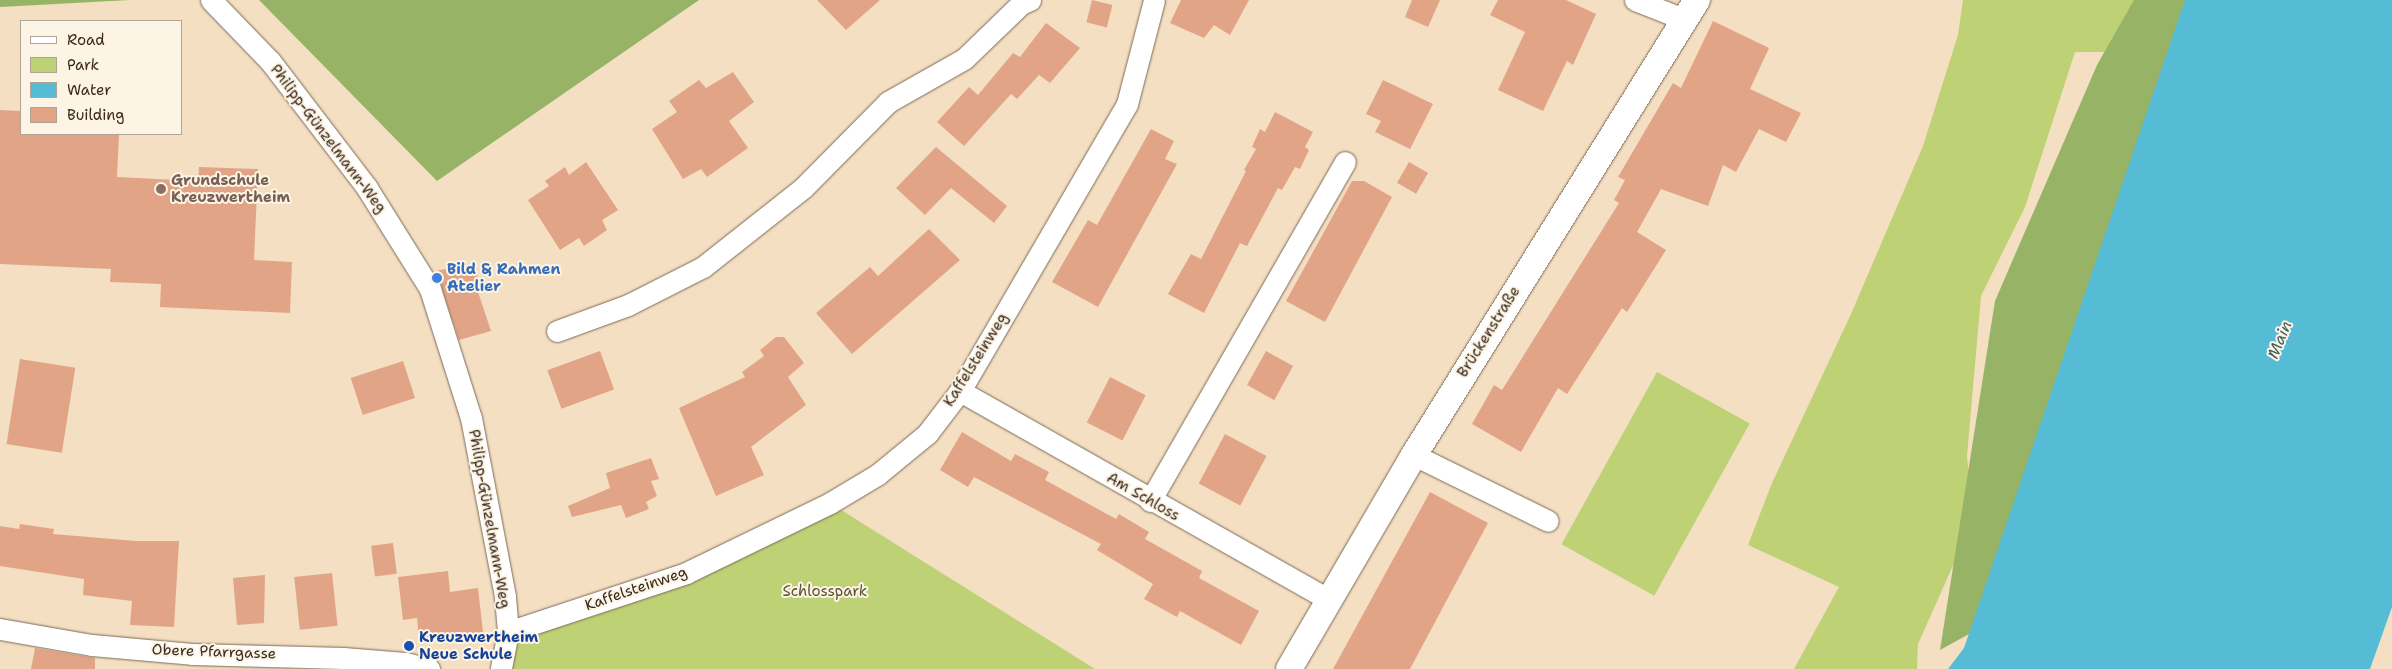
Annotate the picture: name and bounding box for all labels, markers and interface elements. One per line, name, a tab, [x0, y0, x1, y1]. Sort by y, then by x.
legend	[20, 20, 182, 135]
text: Road	[67, 30, 105, 50]
text: Park	[67, 55, 99, 75]
street label: Philipp-Günzelmann-Weg	[266, 61, 390, 217]
text: Water	[67, 80, 111, 100]
text: Building	[67, 105, 124, 125]
place label: Grundschule Kreuzwertheim	[171, 171, 290, 206]
marker: Grundschule Kreuzwertheim	[155, 183, 167, 195]
place label: Bild & Rahmen Atelier	[447, 260, 561, 295]
marker: Bild & Rahmen Atelier	[431, 272, 443, 284]
street label: Brückenstraße	[1454, 283, 1524, 381]
street label: Kaffelsteinweg	[940, 310, 1012, 410]
water label: Main	[2264, 318, 2296, 362]
street label: Philipp-Günzelmann-Weg	[464, 428, 514, 610]
street label: Am Schloss	[1103, 469, 1183, 525]
street label: Kaffelsteinweg	[583, 563, 689, 615]
park label: Schlosspark	[783, 583, 867, 601]
place label: Kreuzwertheim Neue Schule	[419, 628, 538, 663]
marker: Kreuzwertheim Neue Schule	[403, 640, 415, 652]
street label: Obere Pfarrgasse	[151, 641, 277, 663]

